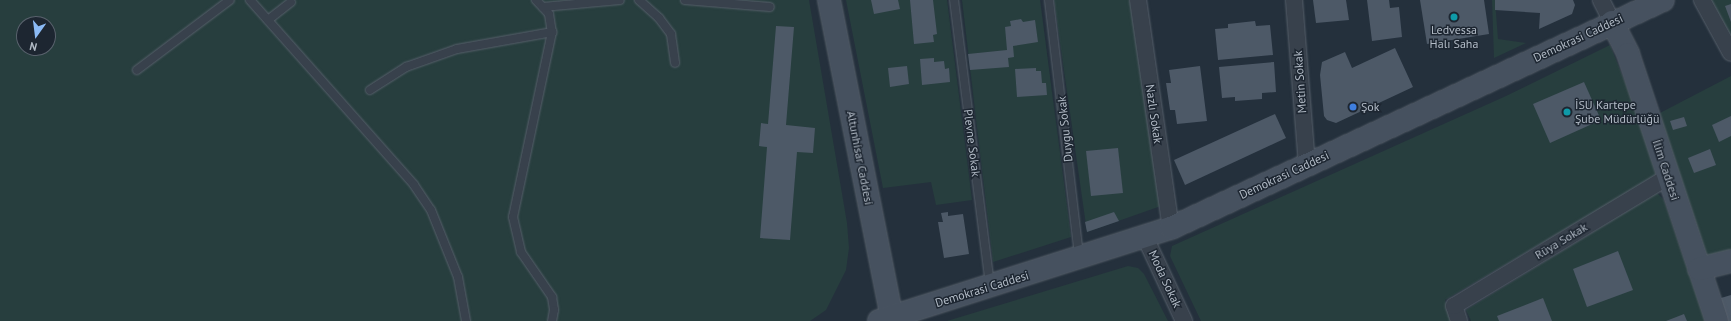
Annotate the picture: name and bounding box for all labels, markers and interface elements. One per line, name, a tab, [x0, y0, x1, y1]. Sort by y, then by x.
street label: Demokrasi Caddesi	[1531, 11, 1625, 65]
marker: Ledvessa Halı Saha	[1449, 12, 1459, 22]
north arrow	[16, 16, 56, 56]
place label: Ledvessa Halı Saha	[1430, 23, 1478, 51]
text: N	[28, 39, 39, 54]
street label: Metin Sokak	[1291, 50, 1309, 114]
street label: Nazlı Sokak	[1143, 84, 1165, 144]
street label: Duygu Sokak	[1054, 95, 1076, 163]
place label: İSU Kartepe Şube Müdürlüğü	[1575, 98, 1659, 126]
place label: Şok	[1361, 100, 1380, 114]
marker: Şok	[1348, 102, 1358, 112]
marker: İSU Kartepe Şube Müdürlüğü	[1562, 107, 1572, 117]
street label: Plevne Sokak	[961, 108, 983, 178]
street label: Altunhisar Caddesi	[844, 110, 876, 206]
street label: İlim Caddesi	[1649, 138, 1683, 202]
street label: Demokrasi Caddesi	[1237, 148, 1331, 202]
street label: Rüya Sokak	[1532, 220, 1590, 262]
street label: Moda Sokak	[1145, 248, 1185, 310]
street label: Demokrasi Caddesi	[933, 268, 1031, 310]

